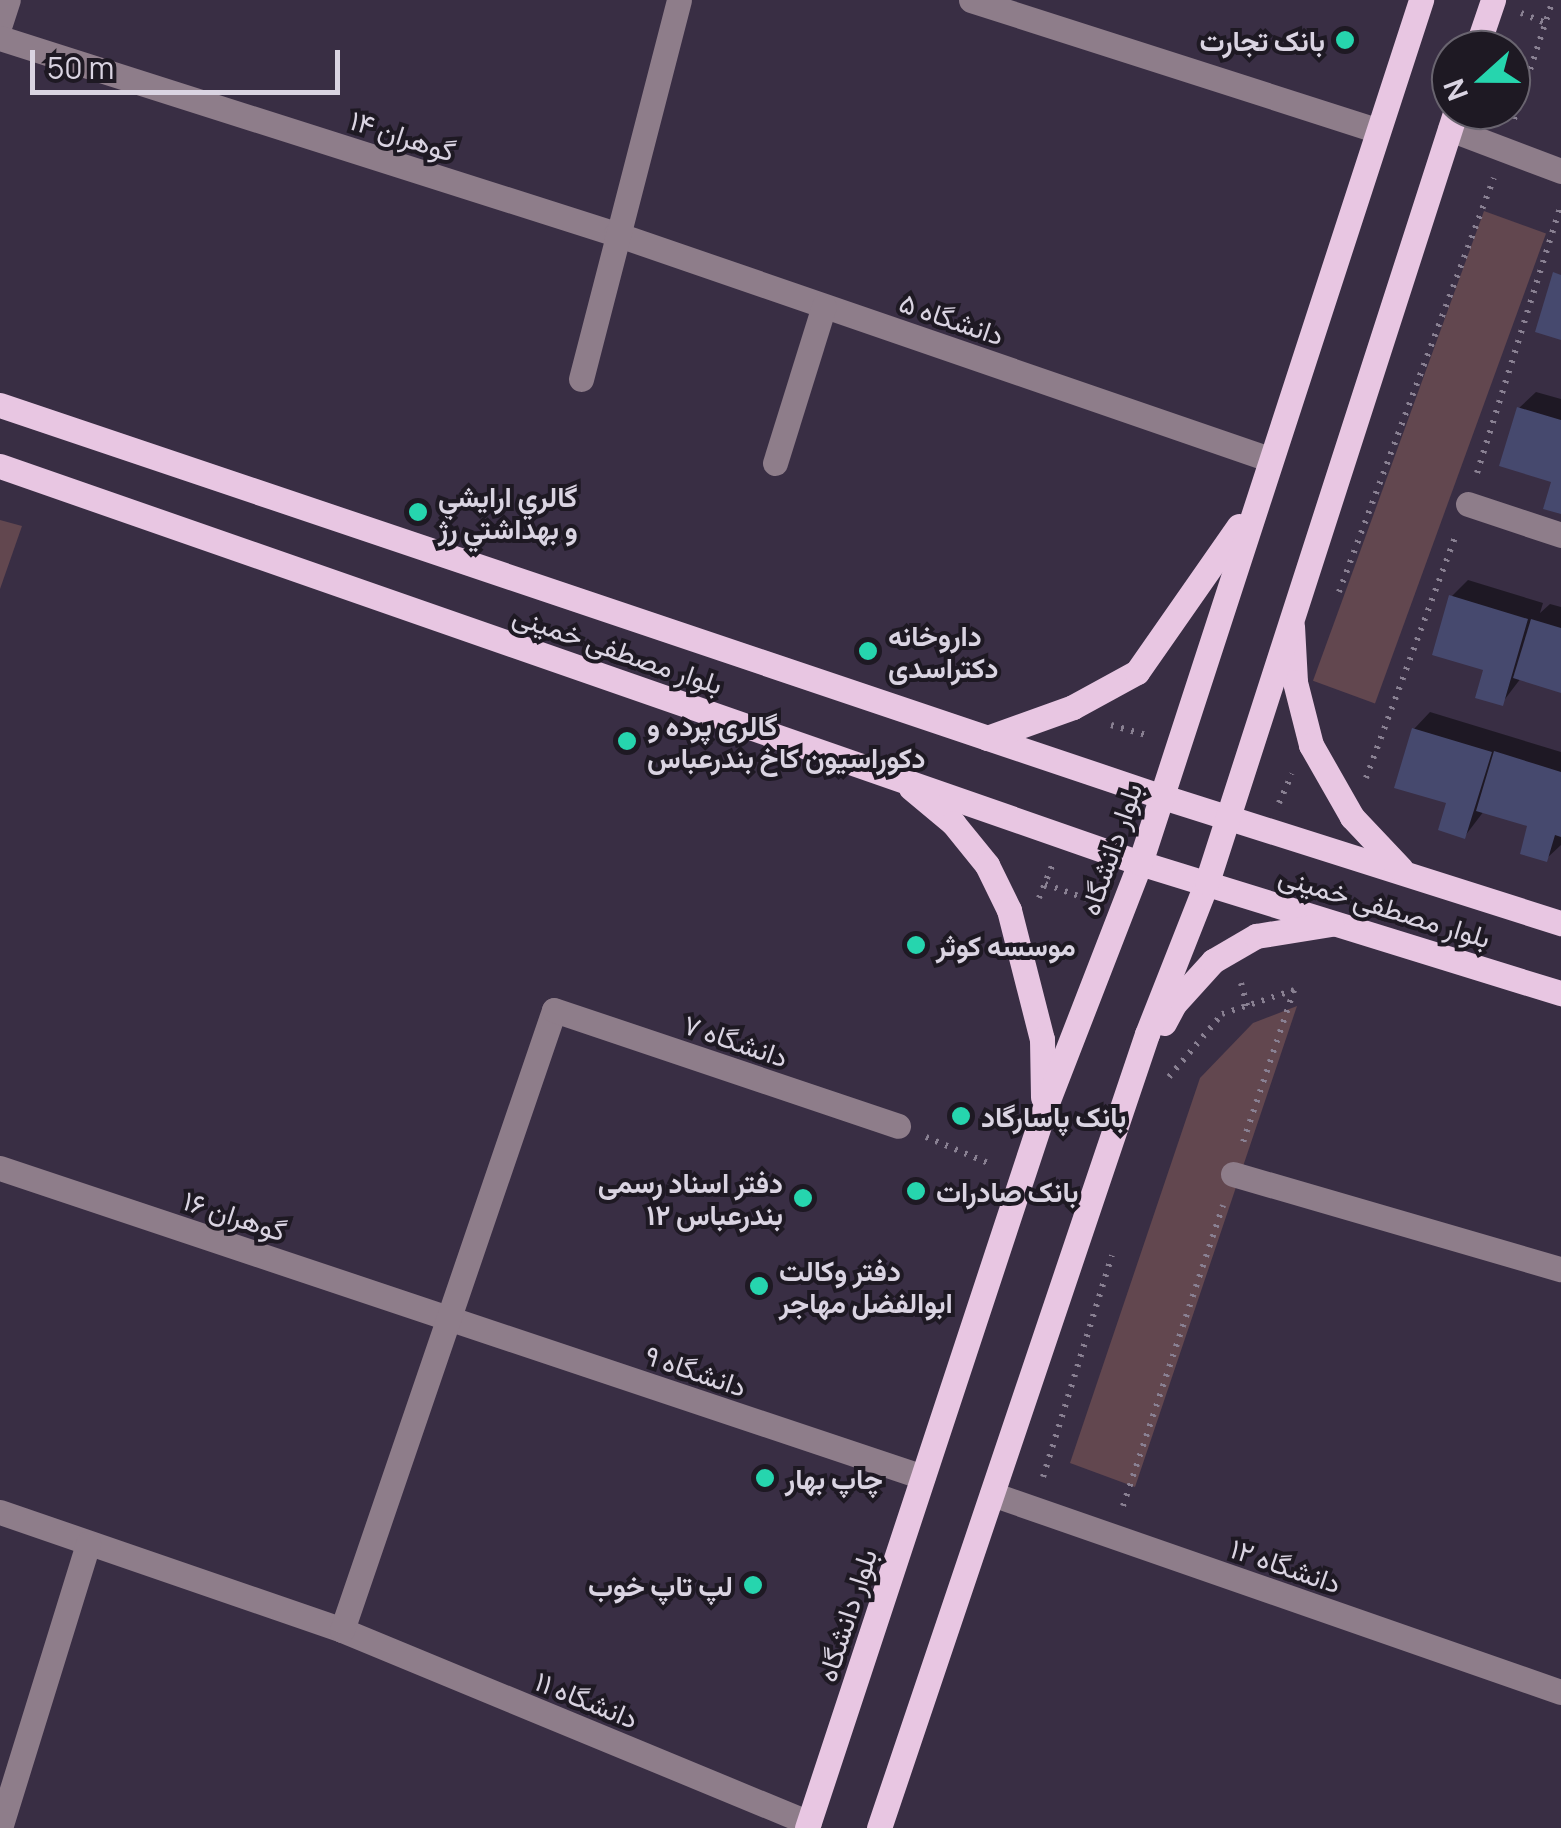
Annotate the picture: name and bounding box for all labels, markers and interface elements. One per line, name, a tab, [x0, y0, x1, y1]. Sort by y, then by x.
place label: بانک تجارت	[1200, 23, 1325, 57]
marker: بانک تجارت	[1334, 29, 1356, 51]
scale bar	[35, 30, 345, 92]
north arrow	[1431, 30, 1531, 130]
text: 50 m	[47, 47, 114, 88]
text: N	[1434, 74, 1476, 106]
street label: گوهران ۱۴	[346, 102, 460, 168]
street label: دانشگاه ۵	[895, 284, 1009, 352]
place label: گالري ارايشي و بهداشتي رژ	[438, 479, 578, 545]
marker: گالري ارايشي و بهداشتي رژ	[407, 501, 429, 523]
street label: بلوار مصطفی خمینی	[509, 597, 727, 701]
place label: داروخانه دکتراسدی	[888, 618, 999, 684]
marker: داروخانه دکتراسدی	[857, 640, 879, 662]
place label: گالری پرده و دکوراسیون کاخ بندرعباس	[647, 708, 926, 774]
marker: گالری پرده و دکوراسیون کاخ بندرعباس	[616, 730, 638, 752]
street label: بلوار دانشگاه	[1072, 779, 1148, 919]
street label: بلوار مصطفی خمینی	[1275, 858, 1495, 954]
place label: موسسه کوثر	[936, 928, 1076, 962]
marker: موسسه کوثر	[905, 934, 927, 956]
street label: دانشگاه ۷	[679, 1006, 793, 1074]
place label: بانک پاسارگاد	[981, 1099, 1126, 1133]
marker: بانک پاسارگاد	[950, 1105, 972, 1127]
place label: دفتر اسناد رسمی ۱۲ بندرعباس	[598, 1165, 783, 1231]
place label: بانک صادرات	[936, 1174, 1079, 1208]
marker: بانک صادرات	[905, 1180, 927, 1202]
street label: گوهران ۱۶	[179, 1183, 291, 1247]
marker: دفتر اسناد رسمی ۱۲ بندرعباس	[792, 1187, 814, 1209]
place label: دفتر وکالت ابوالفضل مهاجر	[779, 1253, 953, 1319]
marker: دفتر وکالت ابوالفضل مهاجر	[748, 1275, 770, 1297]
street label: دانشگاه ۹	[641, 1337, 751, 1403]
place label: چاپ بهار	[785, 1461, 883, 1495]
marker: چاپ بهار	[754, 1467, 776, 1489]
street label: دانشگاه ۱۲	[1226, 1530, 1346, 1600]
street label: بلوار دانشگاه	[809, 1544, 883, 1686]
place label: لپ تاپ خوب	[588, 1568, 733, 1602]
marker: لپ تاپ خوب	[742, 1574, 764, 1596]
street label: دانشگاه ۱۱	[531, 1663, 643, 1735]

